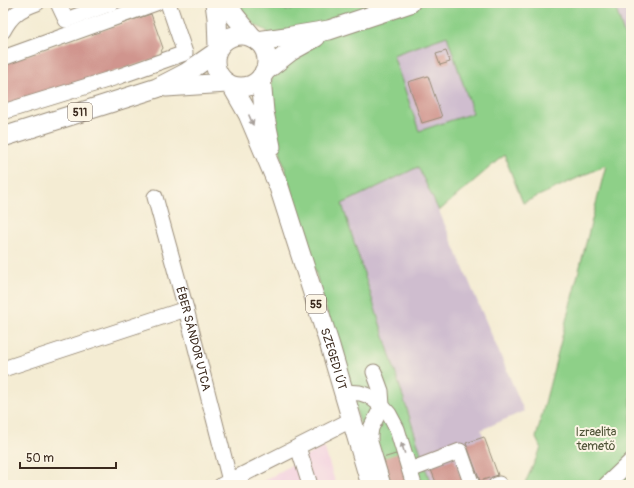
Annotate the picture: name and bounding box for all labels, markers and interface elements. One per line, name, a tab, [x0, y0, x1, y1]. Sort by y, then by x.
road number: 511	[68, 103, 92, 121]
one-way arrow	[248, 114, 254, 126]
street label: ÉBER SÁNDOR UTCA	[173, 285, 214, 393]
road number: 55	[306, 295, 326, 313]
street label: SZEGEDI ÚT	[317, 326, 350, 392]
park label: Izraelita temető	[576, 425, 617, 454]
one-way arrow	[400, 441, 406, 453]
scale bar	[20, 444, 116, 470]
text: 50 m	[26, 451, 54, 466]

